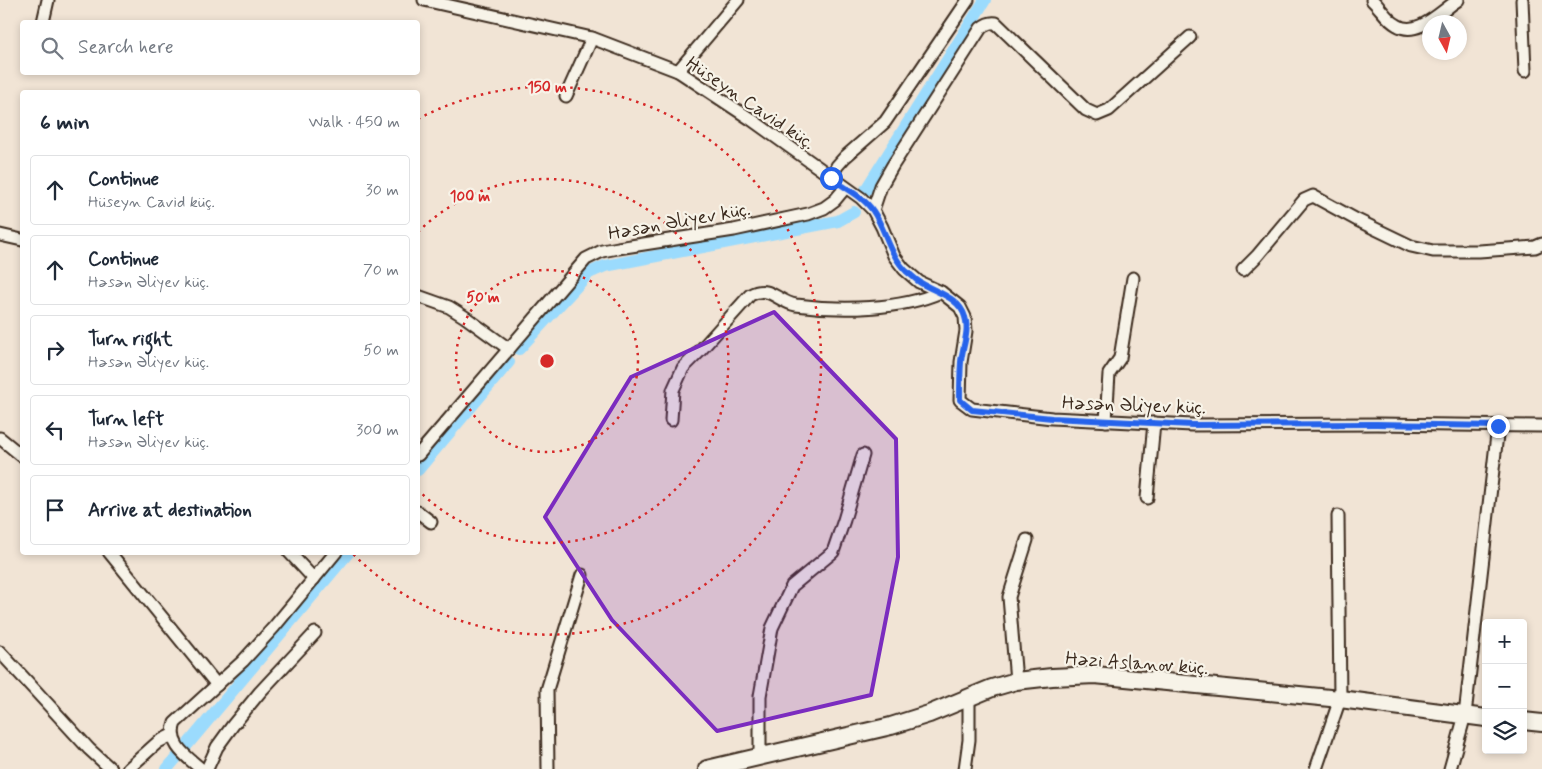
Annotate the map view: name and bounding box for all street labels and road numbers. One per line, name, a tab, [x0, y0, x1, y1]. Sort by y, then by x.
street label: Hüseyn Cavid küç.	[681, 51, 820, 156]
street label: Həsən Əliyev küç.	[606, 197, 753, 247]
street label: Həsən Əliyev küç.	[1062, 390, 1206, 422]
street label: Həzi Aslanov küç.	[1065, 646, 1209, 681]

